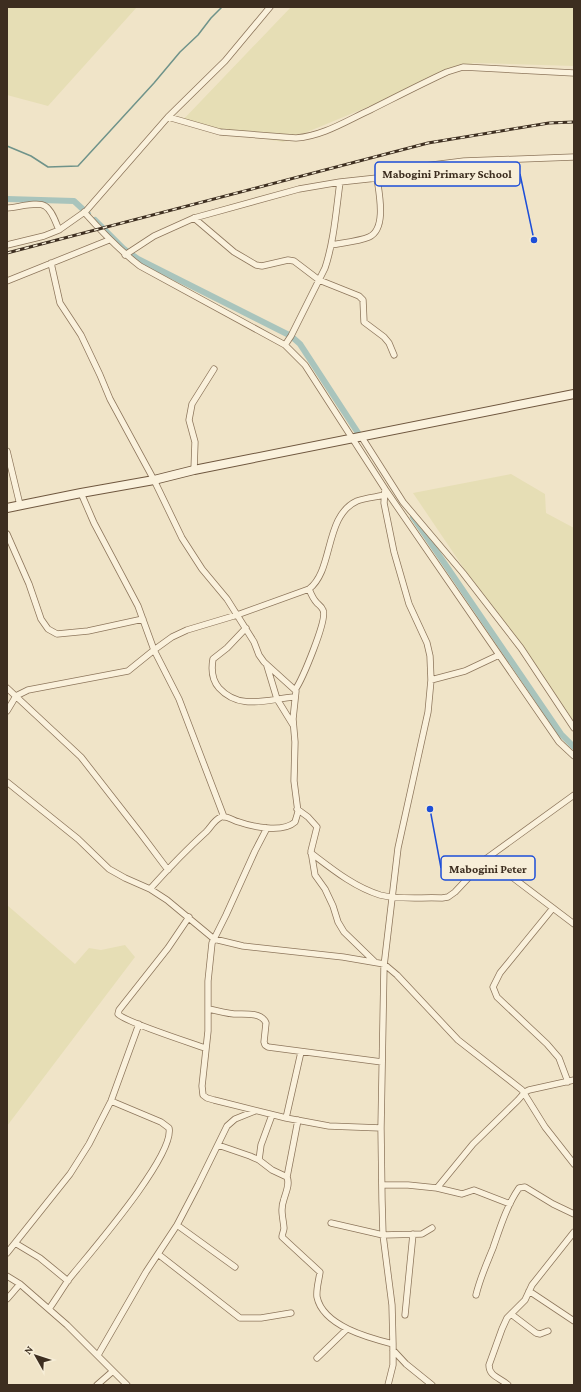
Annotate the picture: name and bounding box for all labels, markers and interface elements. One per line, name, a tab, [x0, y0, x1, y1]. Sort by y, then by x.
callout: Mabogini Primary School	[375, 162, 520, 186]
text: Mabogini Primary School	[382, 167, 512, 181]
callout: Mabogini Peter	[441, 856, 535, 880]
text: Mabogini Peter	[449, 862, 527, 876]
north arrow	[16, 1336, 56, 1376]
text: N	[21, 1343, 36, 1356]

